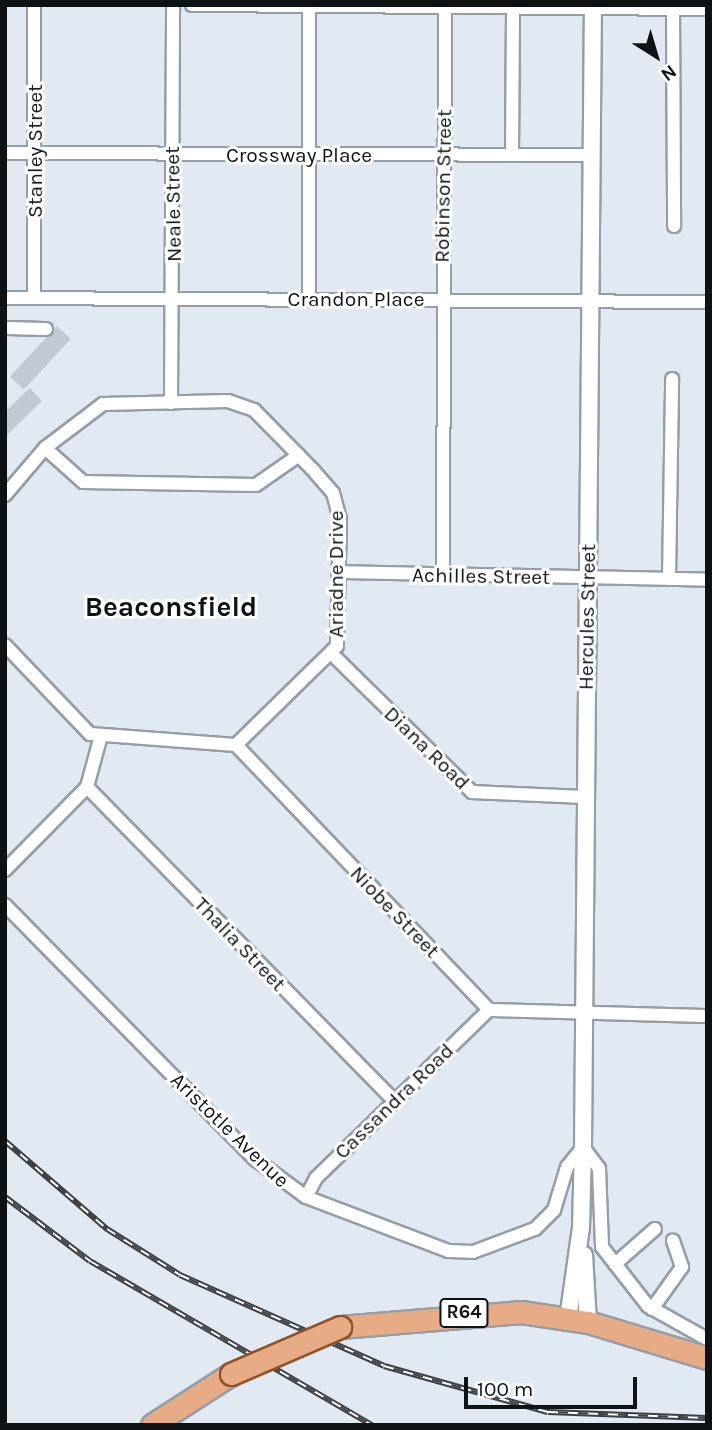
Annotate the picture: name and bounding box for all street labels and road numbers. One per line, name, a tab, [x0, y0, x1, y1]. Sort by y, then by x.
street label: Stanley Street	[22, 84, 48, 218]
street label: Robinson Street	[429, 109, 457, 263]
street label: Crossway Place	[226, 142, 372, 168]
street label: Neale Street	[159, 146, 187, 262]
street label: Crandon Place	[288, 286, 424, 312]
street label: Ariadne Drive	[323, 510, 349, 638]
street label: Hercules Street	[573, 544, 601, 690]
street label: Achilles Street	[412, 562, 550, 590]
street label: Diana Road	[379, 701, 475, 795]
street label: Niobe Street	[345, 861, 445, 963]
street label: Thalia Street	[189, 892, 291, 996]
street label: Cassandra Road	[329, 1038, 459, 1164]
street label: Aristotle Avenue	[166, 1067, 294, 1193]
road number: R64	[438, 1298, 490, 1329]

